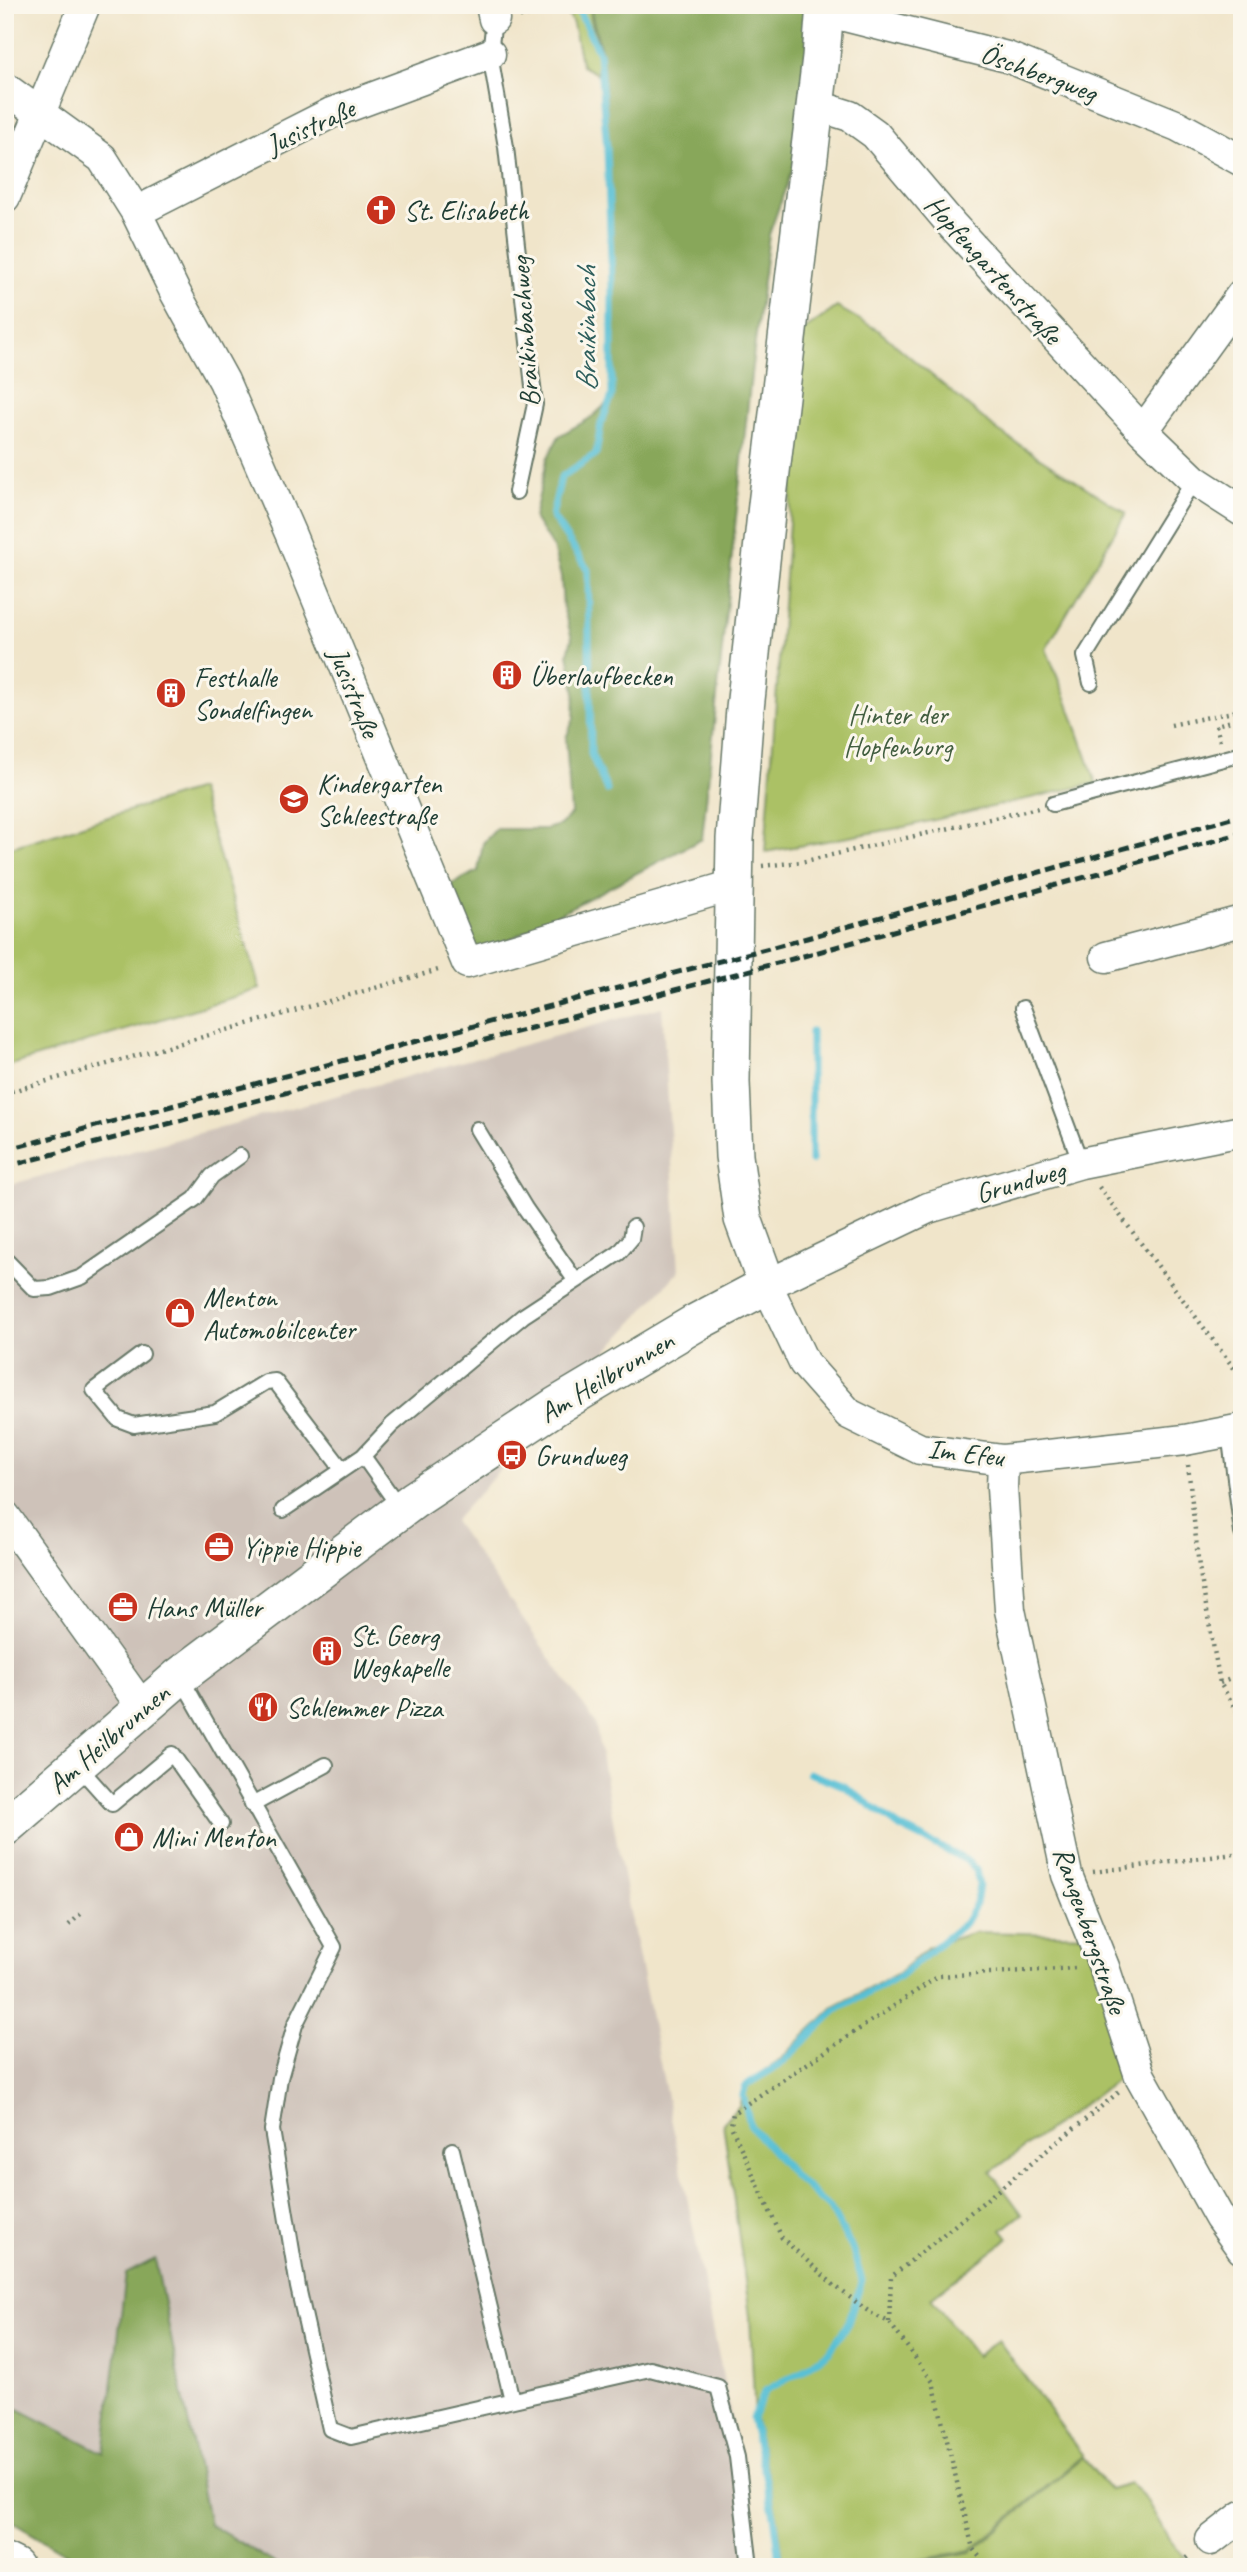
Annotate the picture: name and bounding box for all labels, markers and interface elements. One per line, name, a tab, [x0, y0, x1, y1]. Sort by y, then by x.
street label: Öschbergweg	[976, 35, 1104, 110]
street label: Jusistraße	[259, 90, 362, 163]
street label: Hopfengartenstraße	[917, 187, 1071, 353]
church icon: St. Elisabeth	[364, 193, 398, 227]
place label: St. Elisabeth	[404, 193, 530, 228]
street label: Braikinbachweg	[502, 254, 547, 408]
water label: Braikinbach	[567, 264, 605, 392]
street label: Jusistraße	[320, 640, 389, 744]
building icon: Überlaufbecken	[490, 658, 524, 692]
place label: Überlaufbecken	[530, 658, 673, 693]
place label: Festhalle Sondelfingen	[194, 660, 313, 727]
building icon: Festhalle Sondelfingen	[154, 676, 188, 710]
park label: Hinter der Hopfenburg	[844, 697, 954, 764]
place label: Kindergarten Schleestraße	[317, 766, 443, 833]
school or university icon: Kindergarten Schleestraße	[277, 782, 311, 816]
street label: Grundweg	[971, 1152, 1071, 1211]
place label: Menton Automobilcenter	[203, 1280, 357, 1347]
shop icon: Menton Automobilcenter	[163, 1296, 197, 1330]
street label: Am Heilbrunnen	[533, 1322, 681, 1430]
street label: Im Efeu	[926, 1430, 1008, 1475]
bus stop icon: Grundweg	[495, 1438, 529, 1472]
place label: Grundweg	[535, 1438, 628, 1473]
office icon: Yippie Hippie	[202, 1530, 236, 1564]
place label: Yippie Hippie	[242, 1530, 362, 1565]
office icon: Hans Müller	[106, 1590, 140, 1624]
place label: Hans Müller	[146, 1590, 264, 1625]
place label: St. Georg Wegkapelle	[350, 1618, 451, 1685]
building icon: St. Georg Wegkapelle	[310, 1634, 344, 1668]
street label: Am Heilbrunnen	[40, 1675, 178, 1801]
restaurant icon: Schlemmer Pizza	[246, 1690, 280, 1724]
place label: Schlemmer Pizza	[286, 1690, 444, 1725]
shop icon: Mini Menton	[112, 1820, 146, 1854]
place label: Mini Menton	[152, 1820, 277, 1855]
street label: Rangenbergstraße	[1046, 1842, 1136, 2020]

